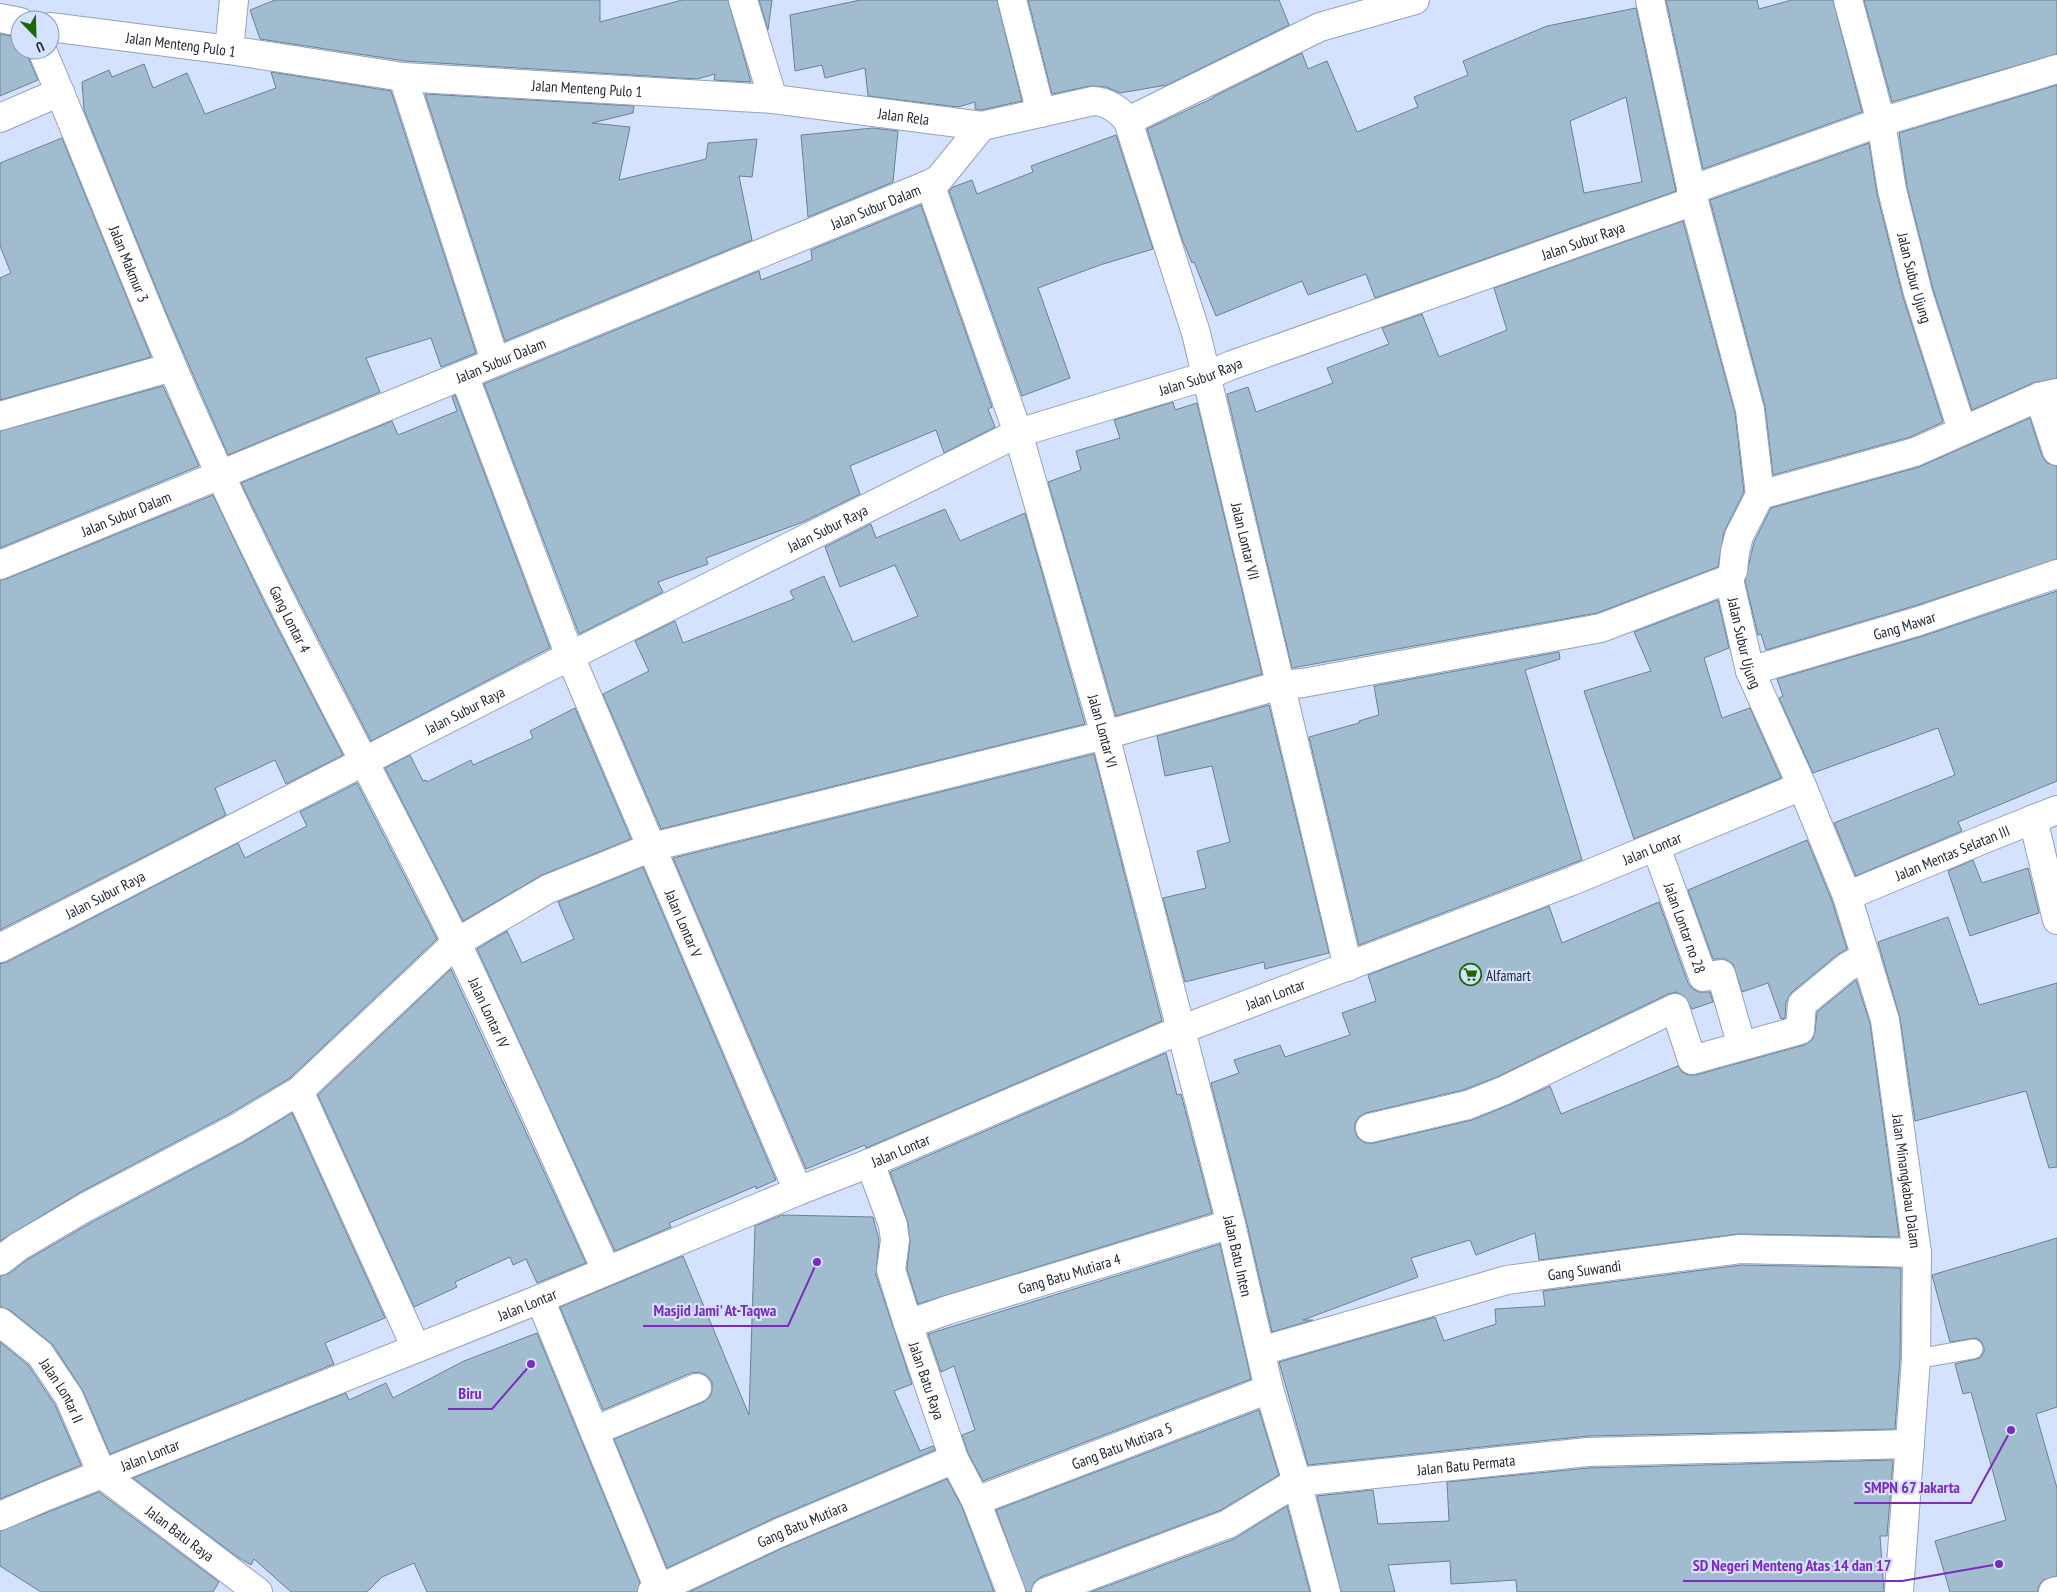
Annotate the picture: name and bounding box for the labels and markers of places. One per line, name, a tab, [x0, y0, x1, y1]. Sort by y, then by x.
supermarket icon: Alfamart	[1458, 963, 1482, 987]
place label: Alfamart	[1486, 966, 1531, 985]
callout: Masjid Jami' At-Taqwa	[643, 1295, 788, 1326]
callout: Biru	[448, 1378, 492, 1409]
callout: SMPN 67 Jakarta	[1854, 1472, 1971, 1503]
callout: SD Negeri Menteng Atas 14 dan 17	[1683, 1550, 1902, 1581]

